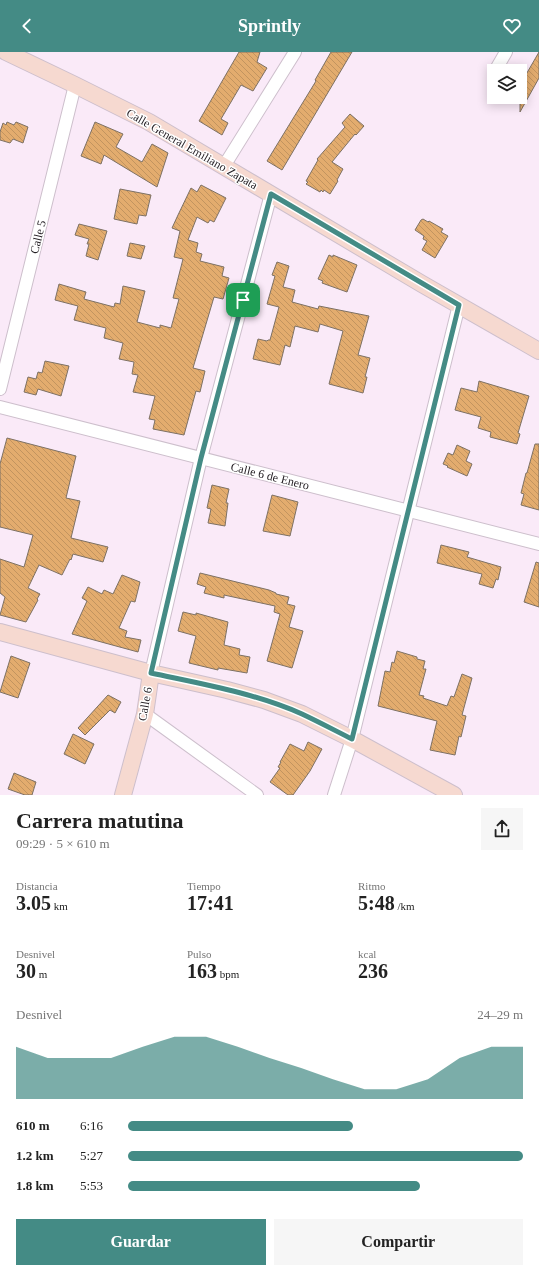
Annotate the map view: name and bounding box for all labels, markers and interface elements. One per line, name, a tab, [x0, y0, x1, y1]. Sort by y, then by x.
icon: back	[16, 15, 38, 37]
icon: heart	[501, 15, 523, 37]
text: Sprintly	[238, 16, 301, 36]
map controls	[487, 64, 527, 104]
button: layers	[487, 64, 527, 104]
street label: Calle General Emiliano Zapata	[124, 106, 261, 193]
street label: Calle 5	[27, 219, 49, 255]
pin	[226, 283, 260, 317]
icon: arrive	[232, 289, 254, 311]
street label: Calle 6 de Enero	[229, 459, 311, 493]
street label: Calle 6	[135, 686, 155, 722]
text: Carrera matutina	[16, 808, 184, 833]
button: share	[481, 808, 523, 850]
text: 09:29 · 5 × 610 m	[16, 836, 110, 851]
text: Distancia	[16, 880, 58, 892]
text: Tiempo	[187, 880, 221, 892]
text: Ritmo	[358, 880, 386, 892]
text: 3.05	[16, 892, 51, 914]
text: 17:41	[187, 892, 234, 914]
text: 5:48	[358, 892, 395, 914]
text: km	[51, 900, 68, 912]
text: /km	[395, 900, 415, 912]
text: Desnivel	[16, 948, 55, 960]
text: Pulso	[187, 948, 211, 960]
text: kcal	[358, 948, 376, 960]
text: 30	[16, 960, 36, 982]
text: 163	[187, 960, 217, 982]
text: 236	[358, 960, 388, 982]
text: m	[36, 968, 47, 980]
text: bpm	[217, 968, 239, 980]
text: Desnivel	[16, 1007, 62, 1022]
text: 24–29 m	[477, 1007, 523, 1022]
text: 610 m	[16, 1118, 50, 1133]
text: 6:16	[80, 1118, 103, 1133]
text: 1.2 km	[16, 1148, 54, 1163]
text: 5:27	[80, 1148, 103, 1163]
text: 1.8 km	[16, 1178, 54, 1193]
text: 5:53	[80, 1178, 103, 1193]
button: Guardar	[16, 1219, 266, 1265]
button: Compartir	[274, 1219, 523, 1265]

